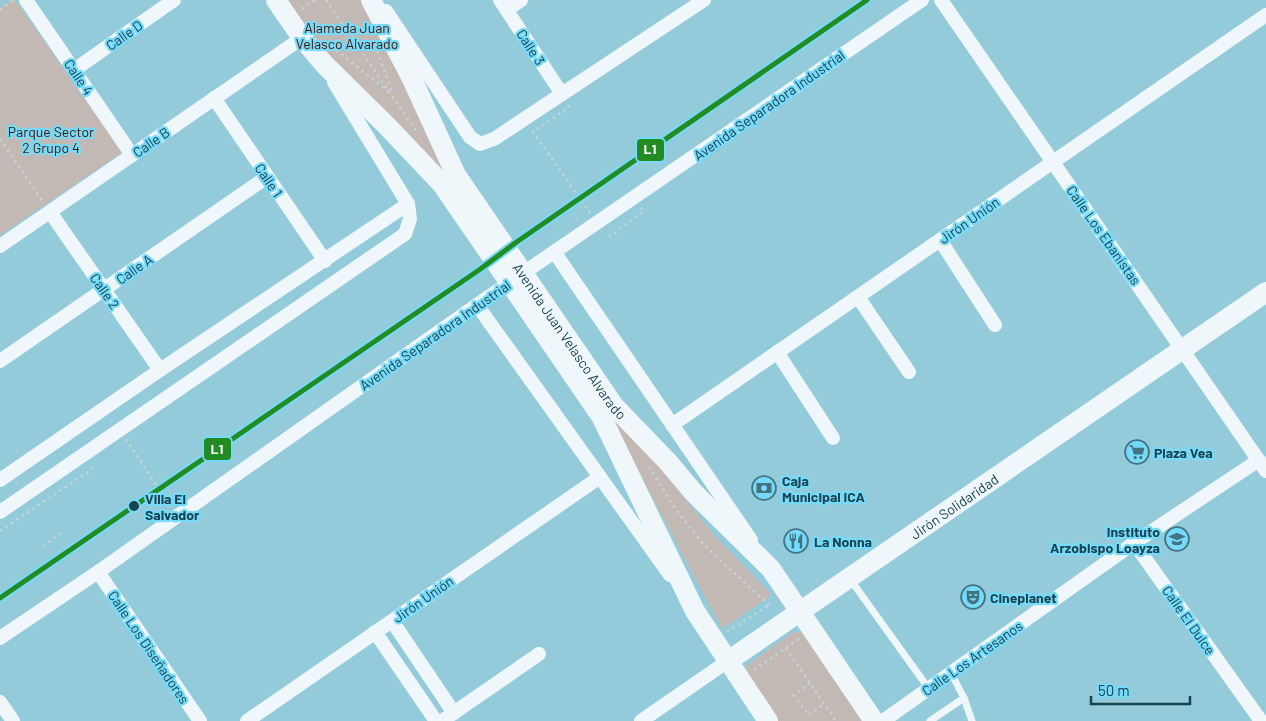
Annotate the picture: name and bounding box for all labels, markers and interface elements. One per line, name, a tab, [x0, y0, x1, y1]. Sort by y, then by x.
street label: Calle D	[102, 16, 146, 54]
park label: Alameda Juan Velasco Alvarado	[296, 19, 398, 52]
street label: Calle 3	[513, 26, 549, 68]
street label: Avenida Separadora Industrial	[690, 46, 848, 164]
street label: Calle 4	[61, 56, 97, 98]
park label: Parque Sector 2 Grupo 4	[8, 123, 94, 156]
street label: Calle B	[129, 123, 173, 161]
line badge: L1	[636, 138, 665, 162]
text: L1	[644, 140, 657, 157]
street label: Calle 1	[252, 160, 286, 200]
street label: Calle Los Ebanistas	[1063, 182, 1145, 288]
street label: Jirón Unión	[936, 193, 1002, 247]
street label: Calle A	[112, 250, 156, 288]
street label: Avenida Juan Velasco Alvarado	[510, 259, 630, 423]
street label: Calle 2	[87, 270, 123, 312]
street label: Avenida Separadora Industrial	[356, 276, 514, 394]
line badge: L1	[203, 437, 232, 461]
supermarket icon: Plaza Vea	[1124, 439, 1150, 465]
text: L1	[211, 440, 224, 457]
place label: Plaza Vea	[1154, 444, 1213, 461]
street label: Jirón Solidaridad	[907, 470, 1001, 542]
place label: Caja Municipal ICA	[782, 472, 865, 505]
bank icon: Caja Municipal ICA	[751, 475, 777, 501]
place label: Villa El Salvador	[145, 490, 200, 523]
marker: Villa El Salvador	[127, 499, 141, 513]
place label: Instituto Arzobispo Loayza	[1050, 523, 1160, 556]
school or university icon: Instituto Arzobispo Loayza	[1164, 526, 1190, 552]
restaurant icon: La Nonna	[783, 528, 809, 554]
place label: La Nonna	[814, 533, 872, 550]
street label: Jirón Unión	[390, 572, 456, 626]
street label: Calle El Dulce	[1159, 582, 1219, 658]
theatre icon: Cineplanet	[960, 584, 986, 610]
street label: Calle Los Diseñadores	[105, 587, 193, 707]
place label: Cineplanet	[990, 589, 1057, 606]
street label: Calle Los Artesanos	[918, 617, 1026, 699]
scale bar	[1091, 674, 1190, 706]
text: 50 m	[1098, 681, 1130, 699]

